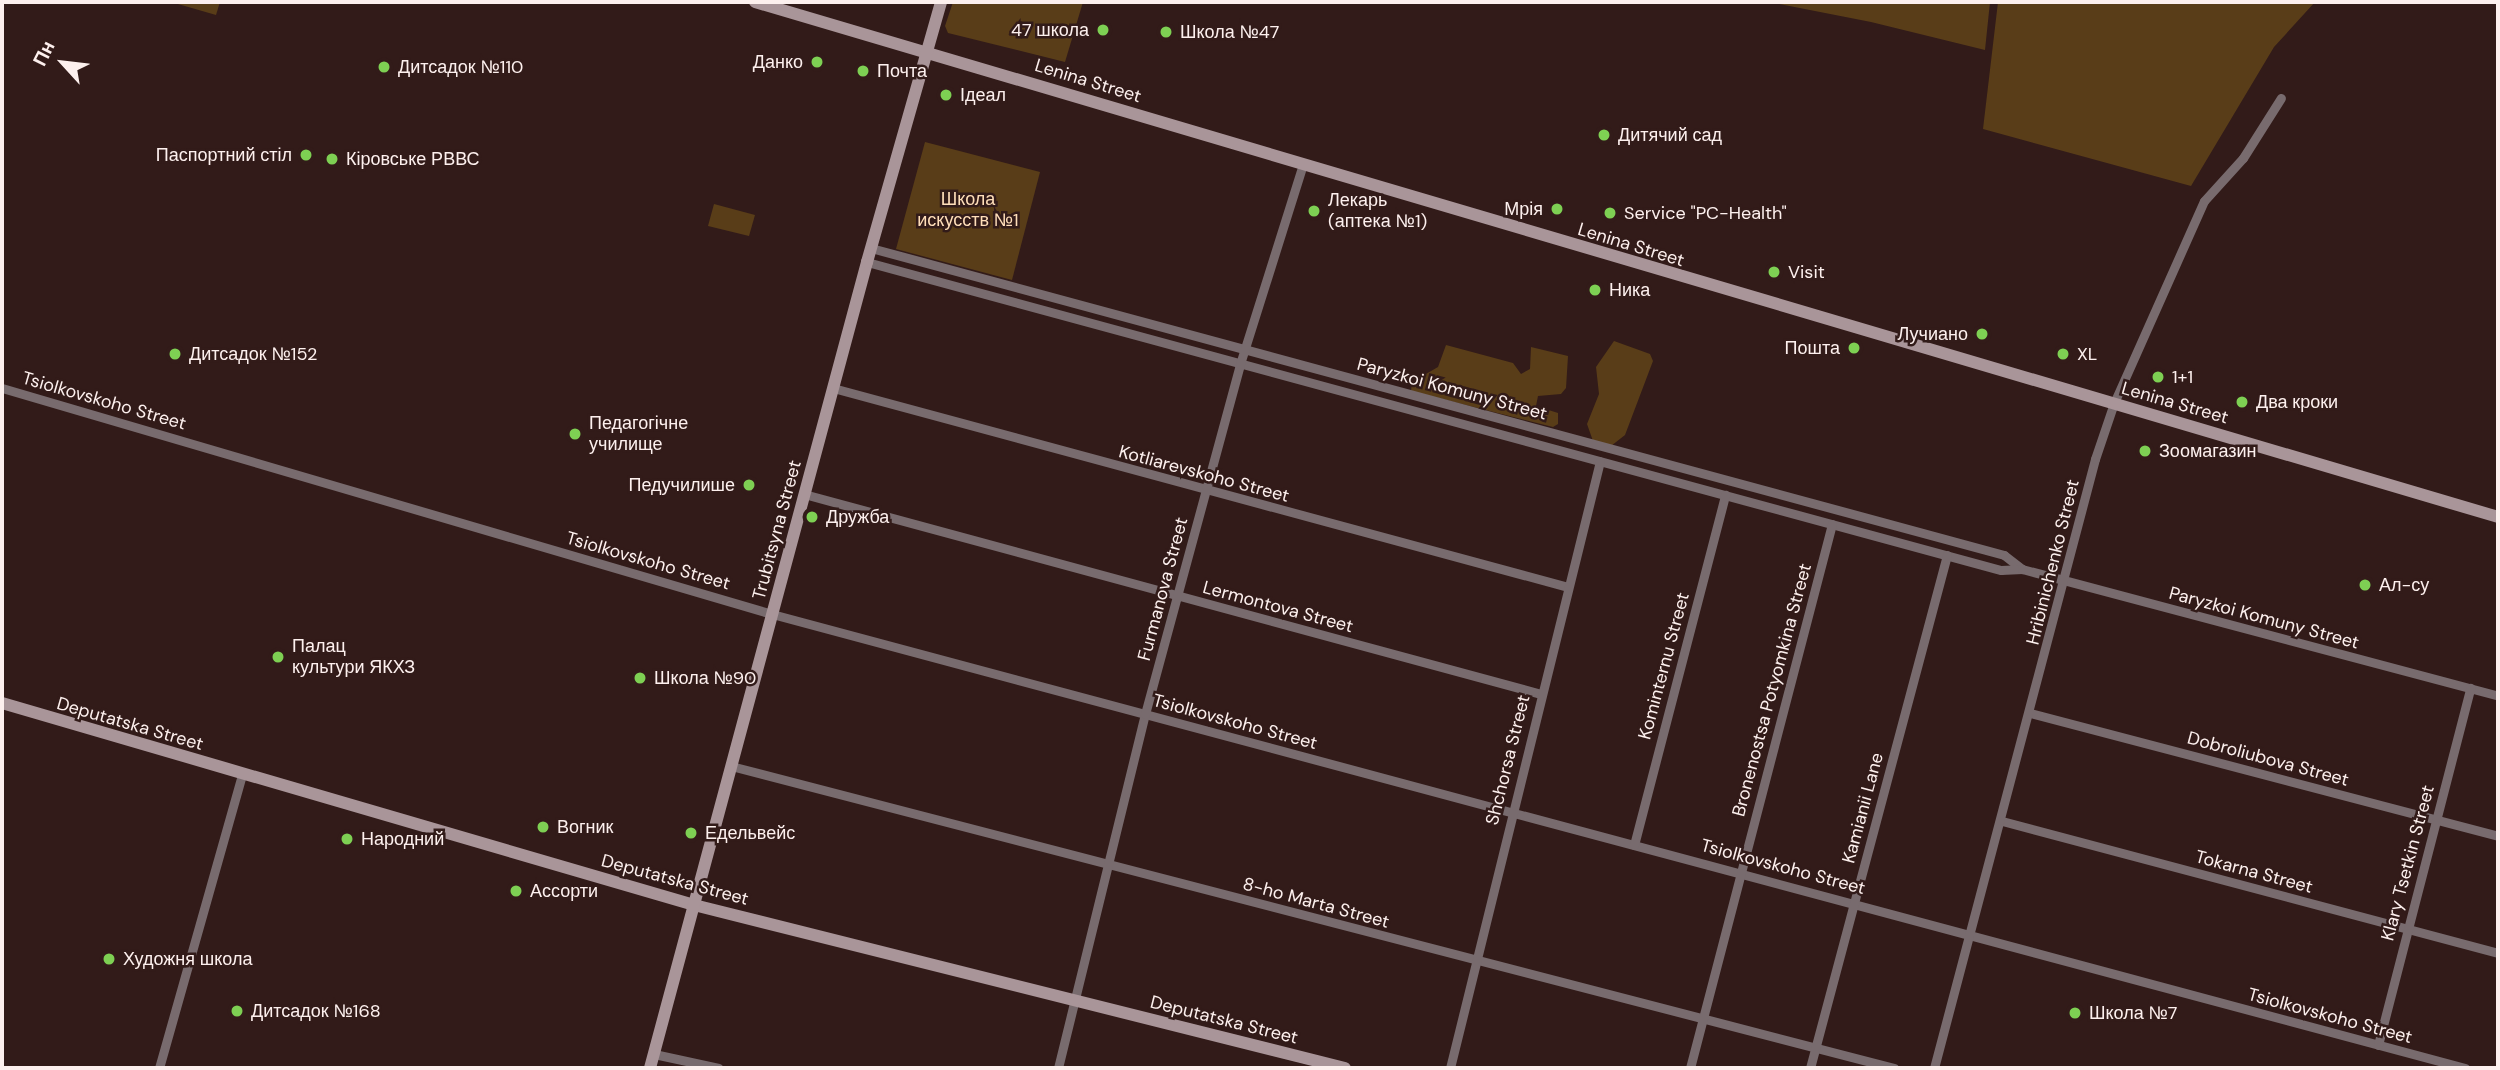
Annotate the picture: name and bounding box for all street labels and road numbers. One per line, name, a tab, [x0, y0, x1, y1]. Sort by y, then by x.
street label: Lenina Street	[1032, 55, 1144, 107]
street label: Lenina Street	[1575, 219, 1687, 271]
street label: Paryzkoi Komuny Street	[1355, 353, 1549, 425]
street label: Tsiolkovskoho Street	[20, 367, 188, 435]
street label: Lenina Street	[2119, 377, 2231, 429]
street label: Kotliarevskoho Street	[1116, 441, 1292, 507]
street label: Trubitsyna Street	[748, 458, 806, 602]
street label: Hribinichenko Street	[2022, 477, 2084, 647]
street label: Furmanova Street	[1133, 515, 1193, 663]
street label: Tsiolkovskoho Street	[564, 527, 732, 595]
street label: Bronenostsa Potyomkina Street	[1728, 561, 1816, 819]
street label: Lermontova Street	[1200, 577, 1356, 637]
street label: Paryzkoi Komuny Street	[2167, 582, 2361, 654]
street label: Kominternu Street	[1634, 590, 1694, 742]
street label: Tsiolkovskoho Street	[1150, 690, 1320, 754]
street label: Deputatska Street	[54, 693, 206, 755]
street label: Shchorsa Street	[1481, 693, 1535, 827]
street label: Dobroliubova Street	[2185, 727, 2351, 791]
street label: Kamianii Lane	[1838, 750, 1888, 866]
street label: Klary Tsetkin Street	[2377, 783, 2439, 943]
street label: Tsiolkovskoho Street	[1698, 835, 1868, 899]
street label: Tokarna Street	[2193, 846, 2315, 898]
street label: Deputatska Street	[599, 850, 751, 910]
street label: 8-ho Marta Street	[1240, 873, 1392, 933]
street label: Tsiolkovskoho Street	[2245, 984, 2415, 1048]
street label: Deputatska Street	[1148, 991, 1300, 1049]

